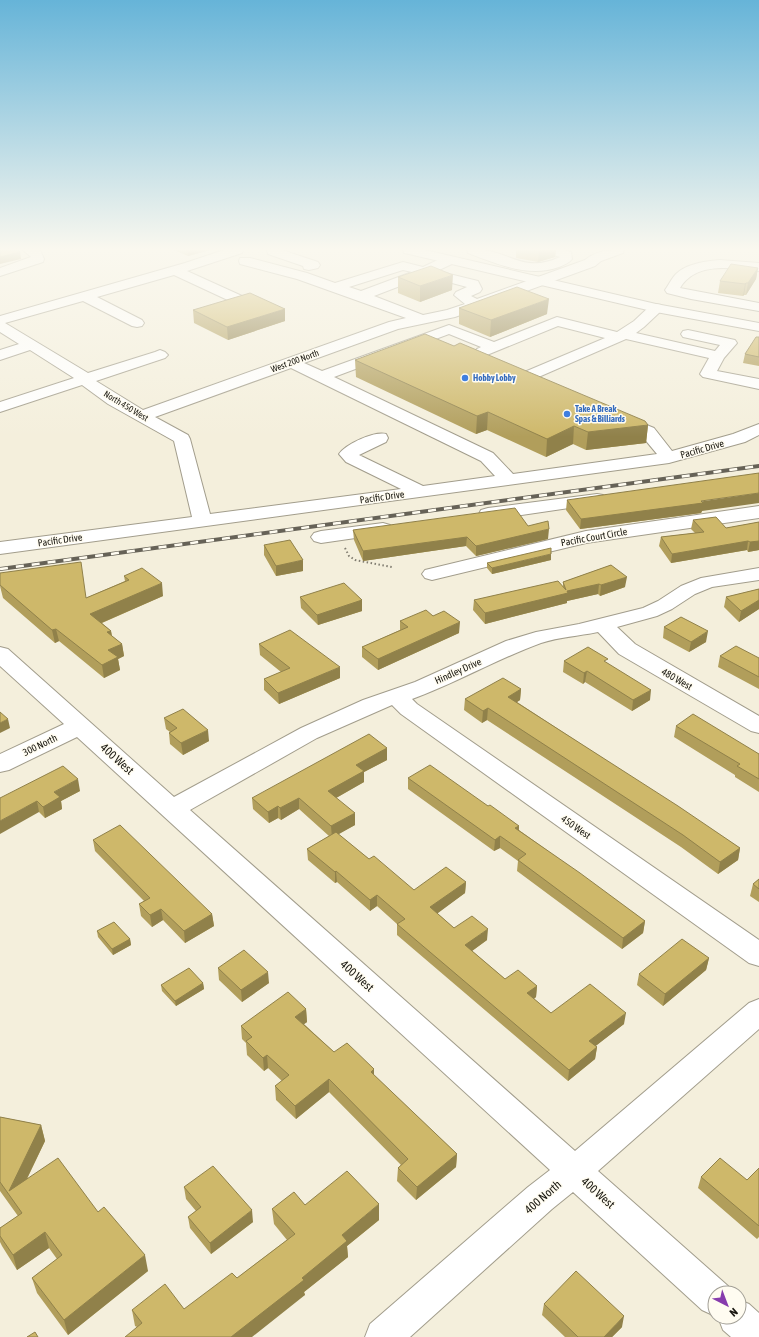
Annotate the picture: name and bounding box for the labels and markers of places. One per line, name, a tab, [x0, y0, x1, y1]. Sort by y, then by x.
marker: Hobby Lobby	[460, 373, 470, 383]
place label: Hobby Lobby	[473, 373, 516, 383]
place label: Take A Break Spas & Billiards	[575, 404, 626, 424]
marker: Take A Break Spas & Billiards	[562, 409, 572, 419]

